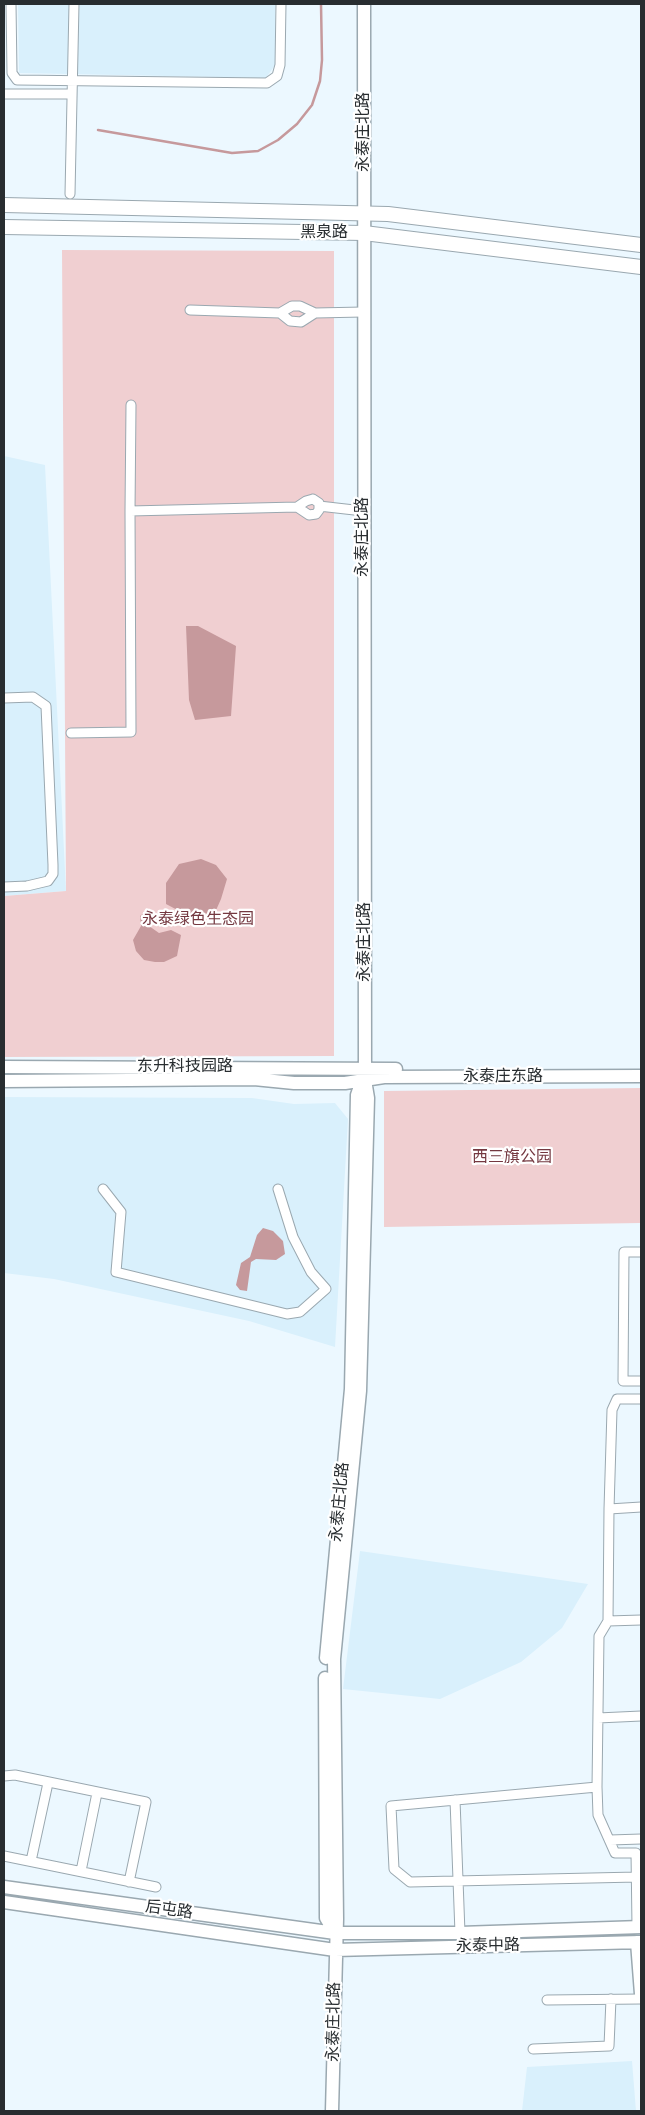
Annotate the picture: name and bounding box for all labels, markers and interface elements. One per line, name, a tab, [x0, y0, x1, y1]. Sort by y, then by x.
street label: 永泰庄北路	[354, 92, 374, 172]
street label: 黑泉路	[300, 223, 348, 243]
street label: 永泰庄北路	[353, 497, 373, 577]
street label: 永泰庄北路	[355, 902, 375, 982]
park label: 永泰绿色生态园	[142, 910, 254, 930]
street label: 东升科技园路	[137, 1057, 233, 1077]
street label: 永泰庄东路	[463, 1067, 543, 1087]
park label: 西三旗公园	[472, 1148, 552, 1168]
street label: 永泰庄北路	[327, 1461, 353, 1543]
street label: 后屯路	[144, 1897, 194, 1923]
street label: 永泰中路	[456, 1936, 520, 1956]
street label: 永泰庄北路	[324, 1982, 344, 2062]

